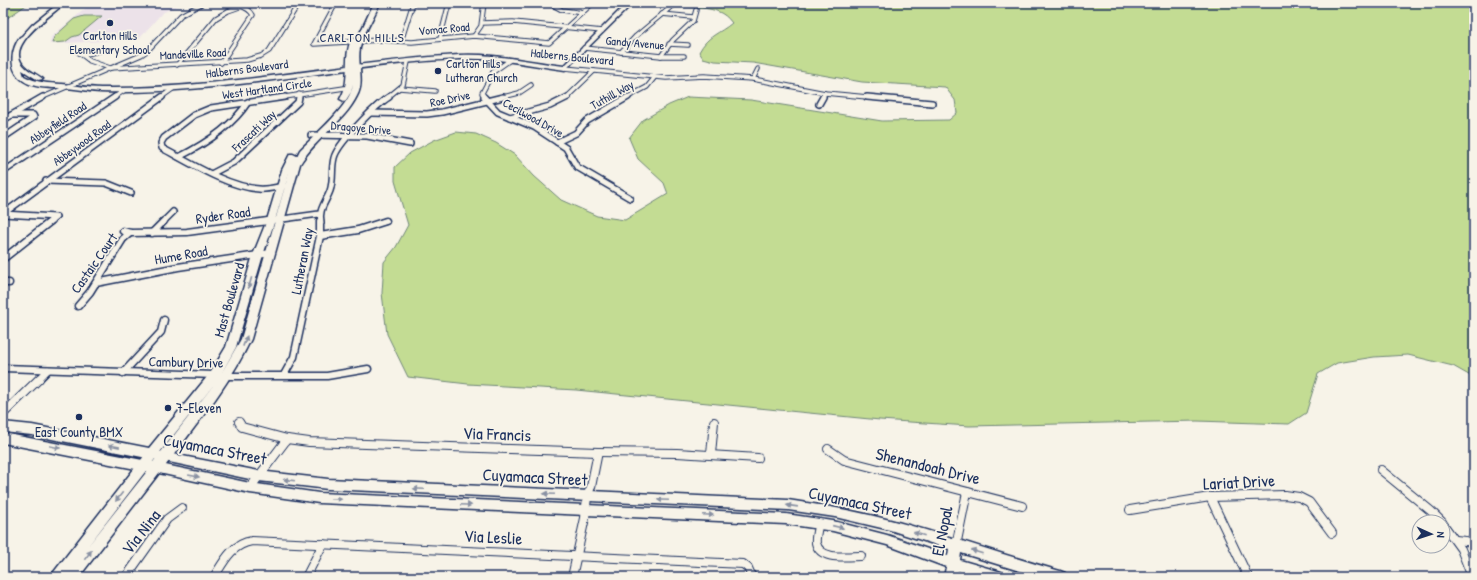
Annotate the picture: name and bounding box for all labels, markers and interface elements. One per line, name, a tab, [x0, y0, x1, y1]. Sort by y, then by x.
marker: Carlton Hills Elementary School	[105, 18, 115, 28]
street label: Vomac Road	[418, 18, 471, 39]
place label: Carlton Hills Elementary School	[70, 27, 151, 58]
district label: CARLTON HILLS	[319, 28, 405, 46]
street label: Gandy Avenue	[605, 31, 665, 54]
street label: Mandeville Road	[159, 43, 227, 64]
street label: Halberns Boulevard	[530, 44, 615, 69]
street label: Halberns Boulevard	[205, 55, 290, 82]
place label: Carlton Hills Lutheran Church	[446, 55, 517, 86]
marker: Carlton Hills Lutheran Church	[433, 66, 443, 76]
street label: West Hartland Circle	[221, 74, 313, 103]
street label: Tuthill Way	[587, 76, 637, 113]
street label: Roe Drive	[428, 86, 472, 111]
street label: Cecilwood Drive	[500, 94, 567, 141]
street label: Abbeyfield Road	[26, 97, 90, 148]
street label: Frascati Way	[227, 106, 279, 156]
street label: Abbeywood Road	[49, 116, 114, 169]
street label: Dragoye Drive	[330, 116, 392, 139]
street label: Ryder Road	[194, 201, 252, 229]
street label: Lutheran Way	[286, 226, 318, 296]
street label: Castaic Court	[66, 229, 121, 297]
street label: Hume Road	[153, 240, 209, 269]
street label: Mast Boulevard	[209, 260, 248, 339]
one-way arrow	[247, 277, 253, 289]
one-way arrow	[242, 335, 248, 347]
street label: Cambury Drive	[148, 351, 224, 373]
place label: 7-Eleven	[176, 398, 222, 417]
marker: 7-Eleven	[163, 403, 173, 413]
marker: East County BMX	[74, 412, 84, 422]
street label: Via Francis	[463, 421, 532, 446]
place label: East County BMX	[35, 422, 124, 442]
street label: Cuyamaca Street	[161, 427, 270, 470]
street label: Shenandoah Drive	[873, 441, 983, 490]
one-way arrow	[107, 443, 120, 449]
one-way arrow	[49, 445, 61, 451]
street label: Cuyamaca Street	[482, 462, 589, 491]
street label: Lariat Drive	[1203, 468, 1276, 495]
one-way arrow	[188, 473, 200, 479]
one-way arrow	[283, 477, 295, 483]
street label: Cuyamaca Street	[806, 480, 915, 525]
one-way arrow	[413, 485, 425, 492]
one-way arrow	[543, 491, 555, 498]
one-way arrow	[114, 492, 123, 503]
one-way arrow	[330, 496, 343, 502]
one-way arrow	[657, 496, 669, 503]
one-way arrow	[460, 501, 472, 508]
one-way arrow	[786, 503, 799, 509]
street label: Via Nina	[116, 504, 166, 559]
street label: El Nopal	[925, 504, 958, 558]
one-way arrow	[702, 512, 714, 519]
north arrow	[1411, 514, 1451, 554]
street label: Via Leslie	[463, 523, 523, 550]
one-way arrow	[831, 525, 844, 531]
one-way arrow	[913, 531, 925, 537]
text: N	[1434, 531, 1448, 538]
one-way arrow	[84, 549, 92, 560]
one-way arrow	[971, 549, 983, 555]

